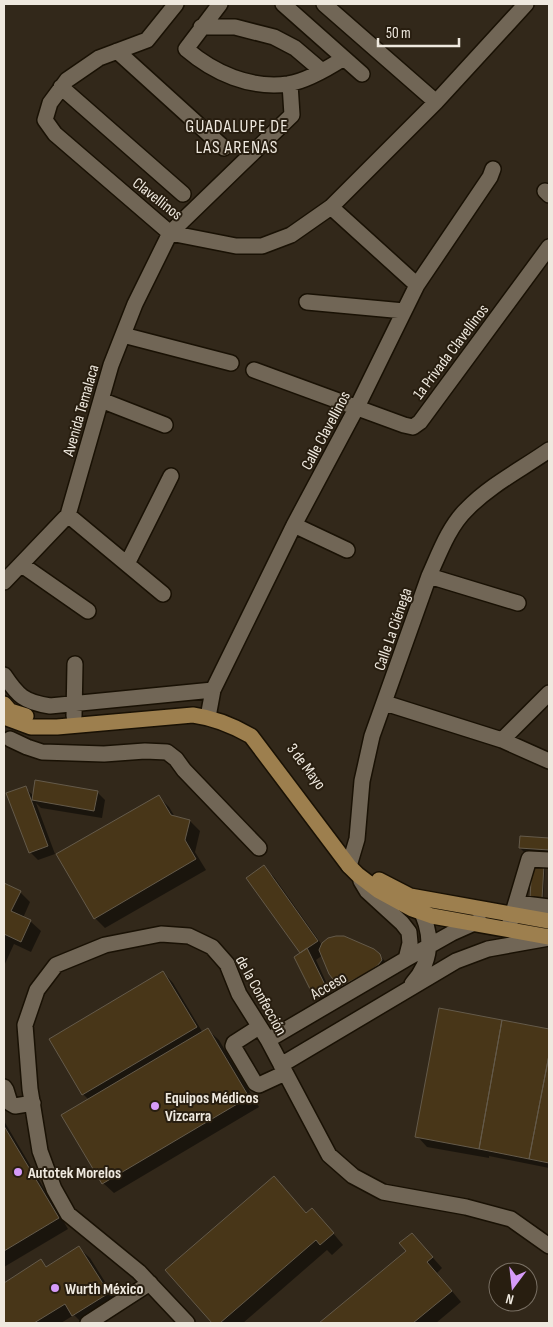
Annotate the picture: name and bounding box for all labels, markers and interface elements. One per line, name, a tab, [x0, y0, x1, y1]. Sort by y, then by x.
scale bar	[378, 15, 459, 47]
text: 50 m	[386, 24, 411, 43]
district label: GUADALUPE DE LAS ARENAS	[185, 116, 289, 158]
street label: Clavellinos	[128, 174, 186, 225]
street label: 1a Privada Clavellinos	[409, 300, 493, 403]
street label: Avenida Temalaca	[59, 363, 104, 459]
street label: Calle Clavellinos	[298, 388, 355, 473]
street label: Calle La Ciénega	[370, 586, 416, 673]
street label: 3 de Mayo	[282, 740, 329, 794]
street label: de la Confección	[231, 952, 290, 1039]
street label: Acceso	[306, 968, 350, 1005]
place label: Equipos Médicos Vizcarra	[165, 1089, 259, 1126]
marker: Equipos Médicos Vizcarra	[149, 1100, 161, 1112]
place label: Autotek Morelos	[27, 1164, 121, 1183]
marker: Autotek Morelos	[12, 1166, 24, 1178]
north arrow	[488, 1262, 538, 1312]
place label: Wurth México	[65, 1280, 143, 1299]
marker: Wurth México	[49, 1282, 61, 1294]
text: N	[504, 1290, 516, 1308]

